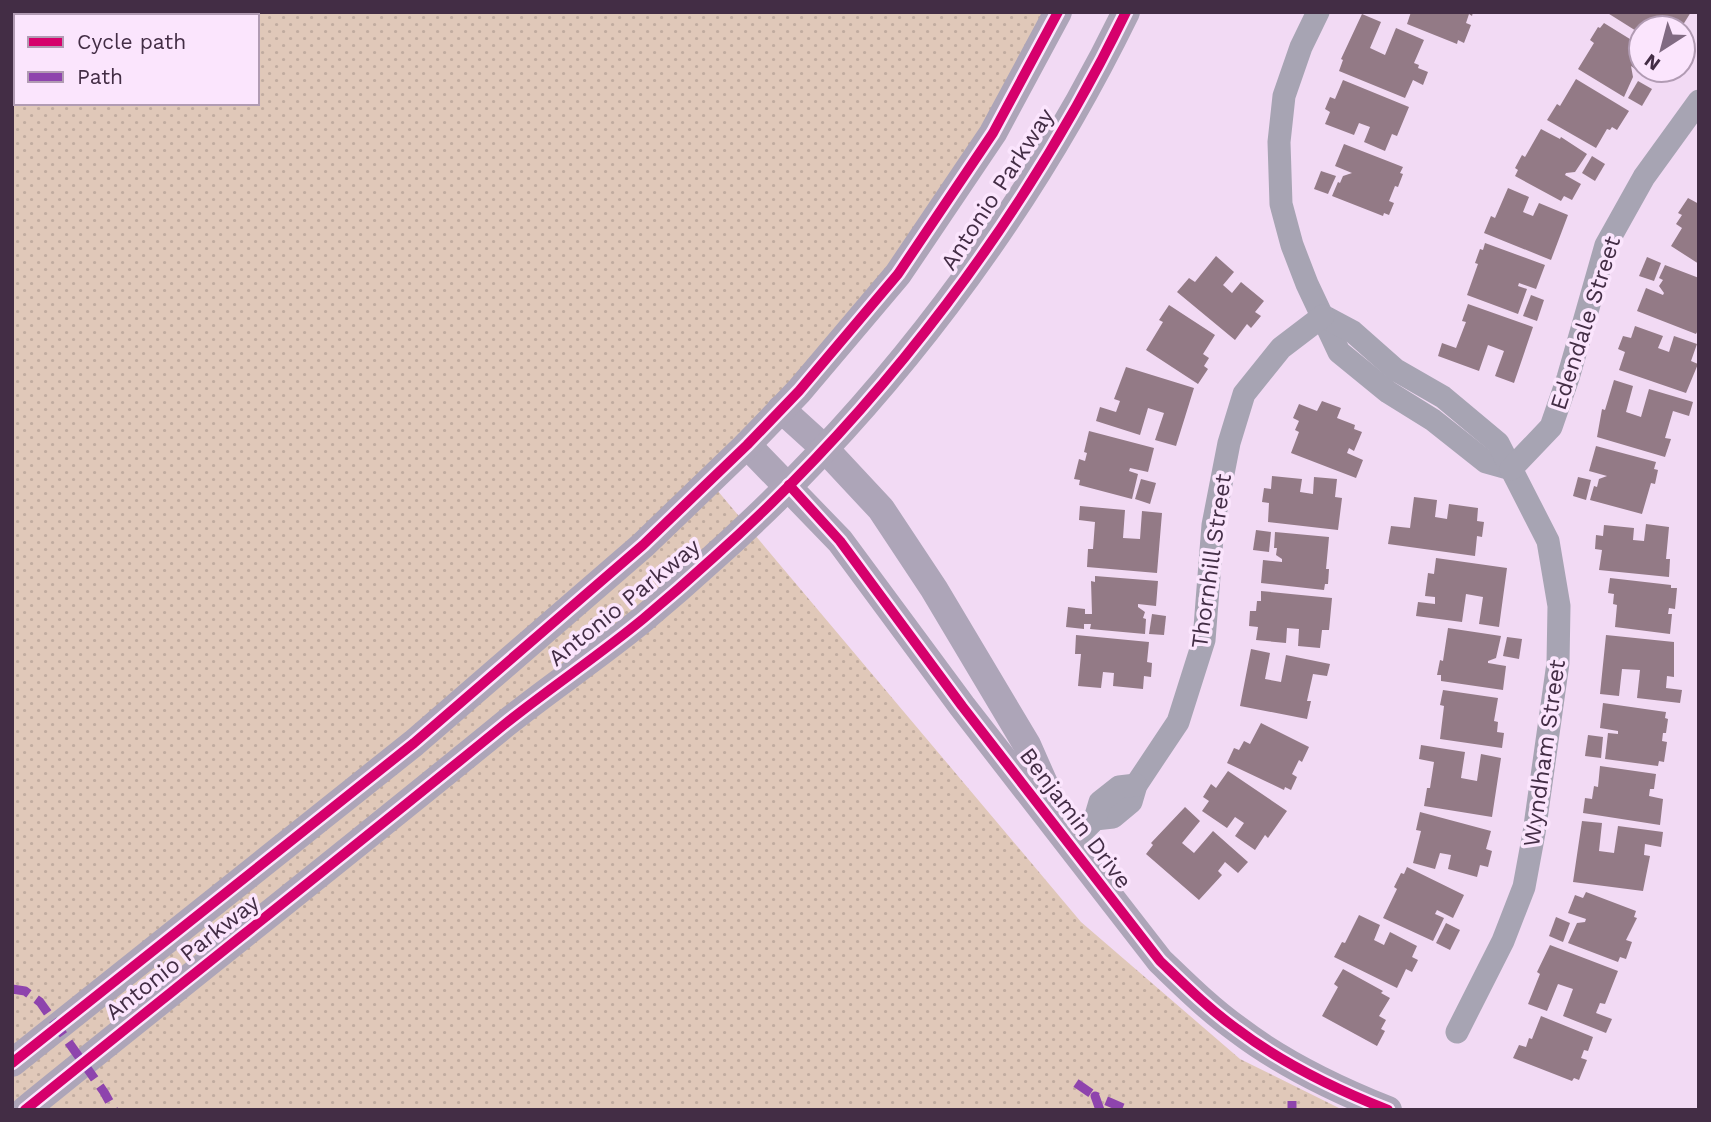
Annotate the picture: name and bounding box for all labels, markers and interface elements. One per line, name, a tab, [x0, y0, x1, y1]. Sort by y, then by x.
legend	[14, 14, 259, 105]
north arrow	[1627, 14, 1697, 84]
text: Cycle path	[77, 29, 186, 54]
text: N	[1640, 49, 1665, 76]
text: Path	[77, 64, 123, 89]
street label: Antonio Parkway	[935, 103, 1060, 275]
street label: Edendale Street	[1545, 233, 1626, 413]
street label: Thornhill Street	[1186, 472, 1237, 650]
street label: Antonio Parkway	[543, 533, 706, 672]
street label: Wyndham Street	[1518, 657, 1571, 848]
street label: Benjamin Drive	[1014, 743, 1137, 894]
street label: Antonio Parkway	[100, 889, 265, 1026]

